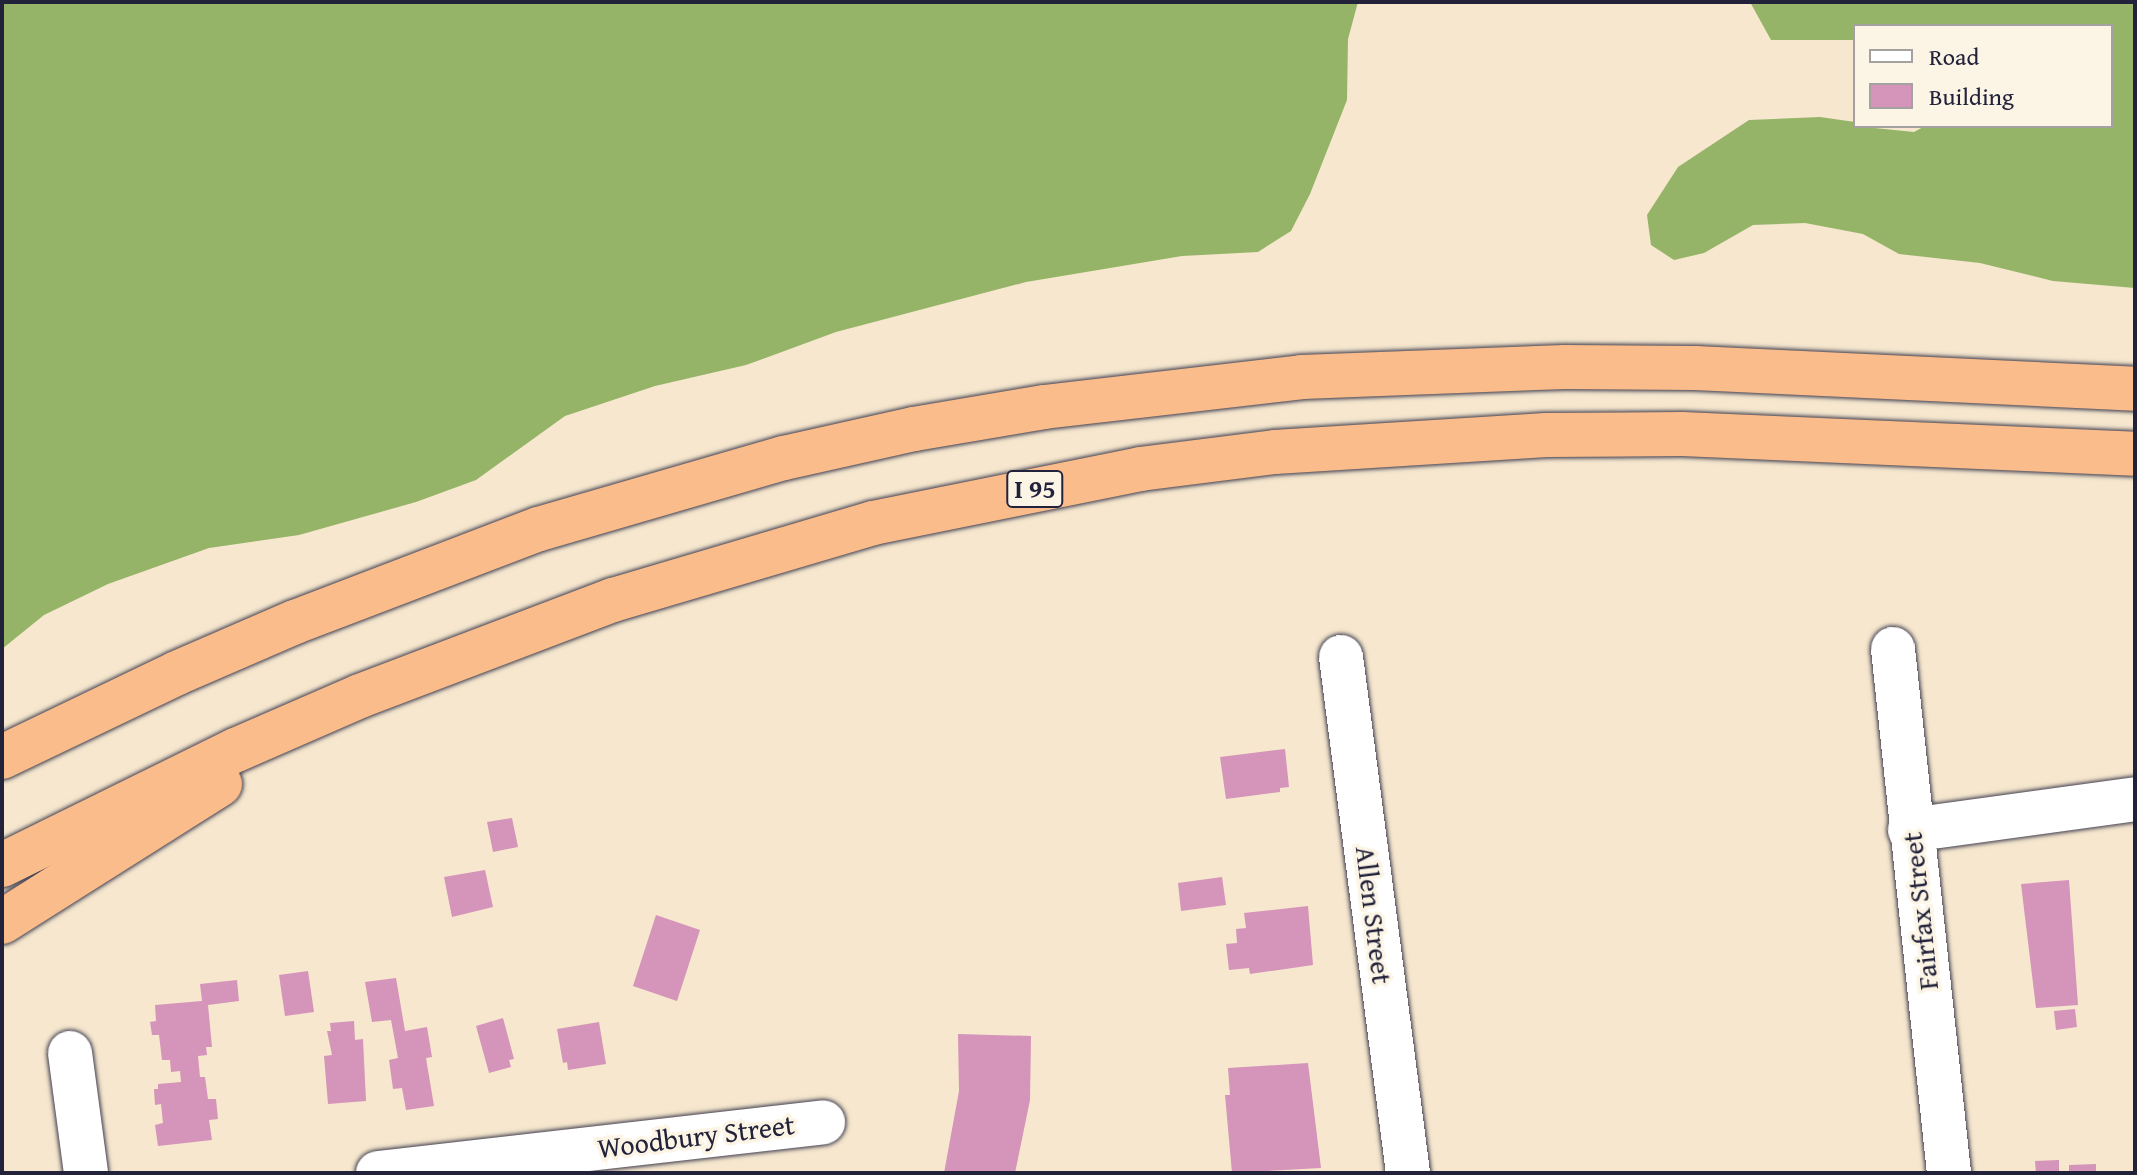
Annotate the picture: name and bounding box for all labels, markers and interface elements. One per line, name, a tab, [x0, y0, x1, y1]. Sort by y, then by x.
legend	[1853, 24, 2113, 128]
text: Road	[1929, 39, 1979, 74]
text: Building	[1929, 79, 2014, 114]
road number: I 95	[1005, 467, 1065, 511]
street label: Fairfax Street	[1895, 830, 1945, 992]
street label: Allen Street	[1349, 844, 1399, 986]
street label: Woodbury Street	[596, 1107, 796, 1165]

